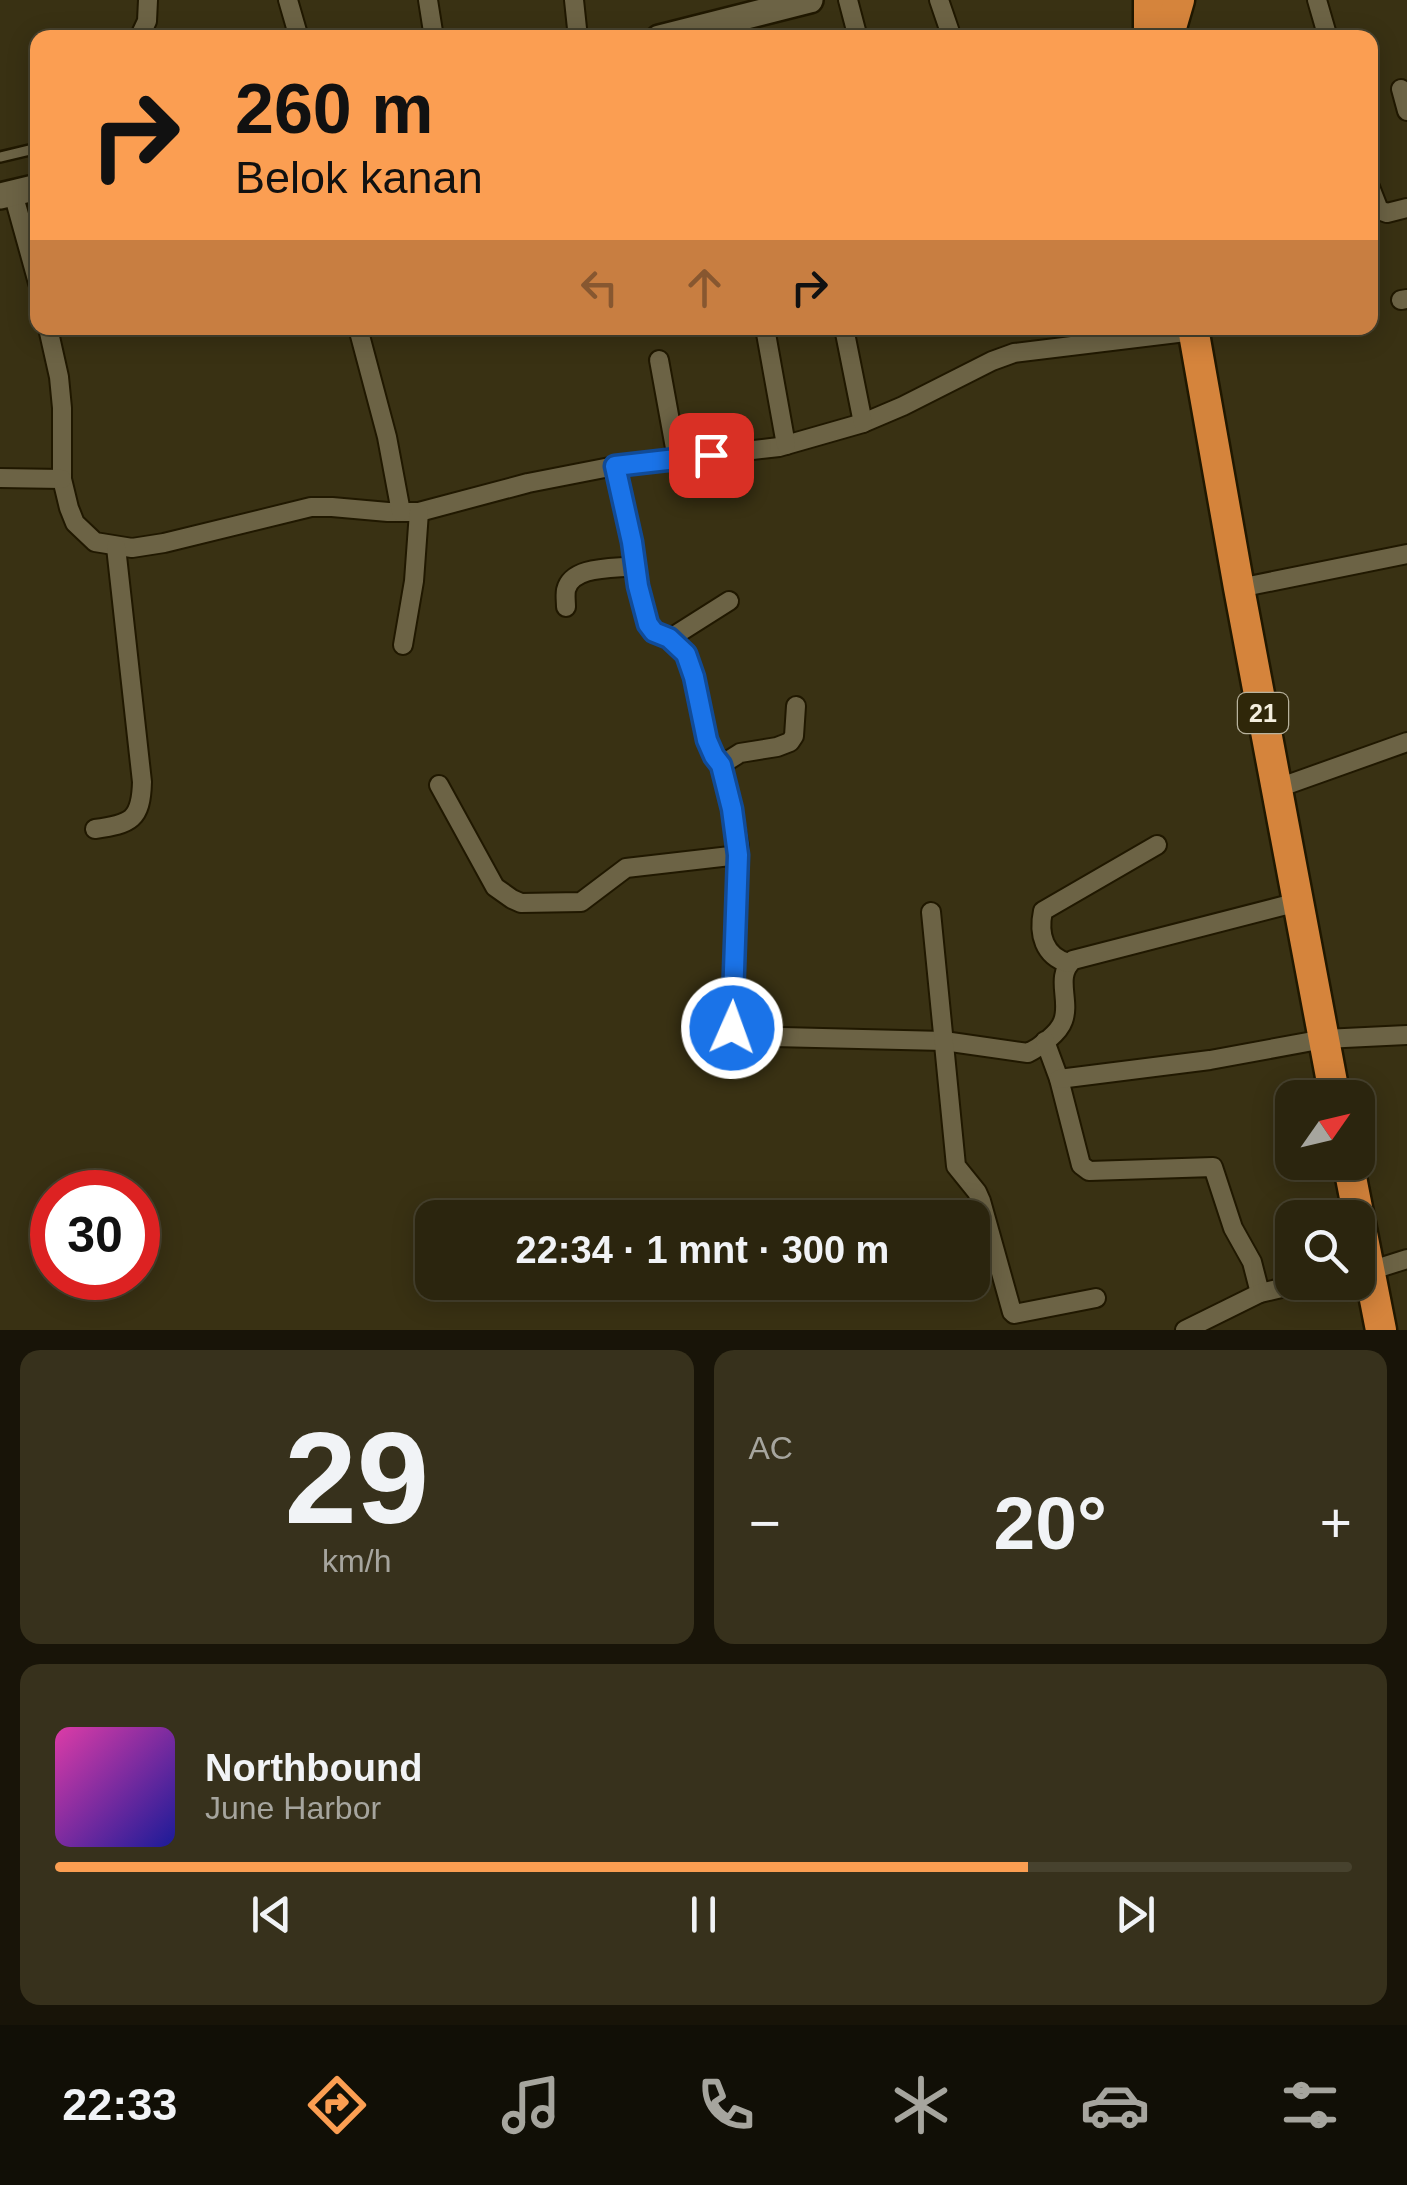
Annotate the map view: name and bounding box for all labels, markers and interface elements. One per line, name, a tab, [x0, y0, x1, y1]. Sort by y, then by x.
icon: right	[70, 70, 200, 200]
text: 260 m	[235, 70, 433, 148]
text: Belok kanan	[235, 152, 483, 203]
icon: left	[572, 260, 627, 315]
icon: ahead	[677, 260, 732, 315]
icon: right	[782, 260, 837, 315]
pin	[669, 413, 754, 498]
icon: arrive	[684, 428, 739, 483]
road number: 21	[1238, 693, 1288, 733]
position arrow	[680, 976, 784, 1080]
north arrow	[1275, 1080, 1375, 1180]
map controls	[1275, 1080, 1375, 1300]
speed limit sign: 30	[30, 1170, 160, 1300]
button: search	[1275, 1200, 1375, 1300]
text: 22:34 · 1 mnt · 300 m	[516, 1229, 889, 1271]
text: 29	[284, 1405, 429, 1551]
text: AC	[749, 1430, 793, 1466]
text: 20°	[994, 1481, 1107, 1565]
text: −	[749, 1492, 781, 1554]
text: +	[1320, 1492, 1352, 1554]
text: km/h	[322, 1543, 391, 1579]
text: Northbound	[205, 1747, 422, 1789]
text: June Harbor	[205, 1790, 381, 1826]
icon: previous	[244, 1887, 299, 1942]
icon: pause	[676, 1887, 731, 1942]
icon: next	[1108, 1887, 1163, 1942]
icon: directions	[302, 2070, 372, 2140]
icon: music	[496, 2070, 566, 2140]
icon: phone	[691, 2070, 761, 2140]
icon: climate	[886, 2070, 956, 2140]
icon: car	[1080, 2070, 1150, 2140]
icon: filters	[1275, 2070, 1345, 2140]
text: 22:33	[62, 2079, 177, 2130]

